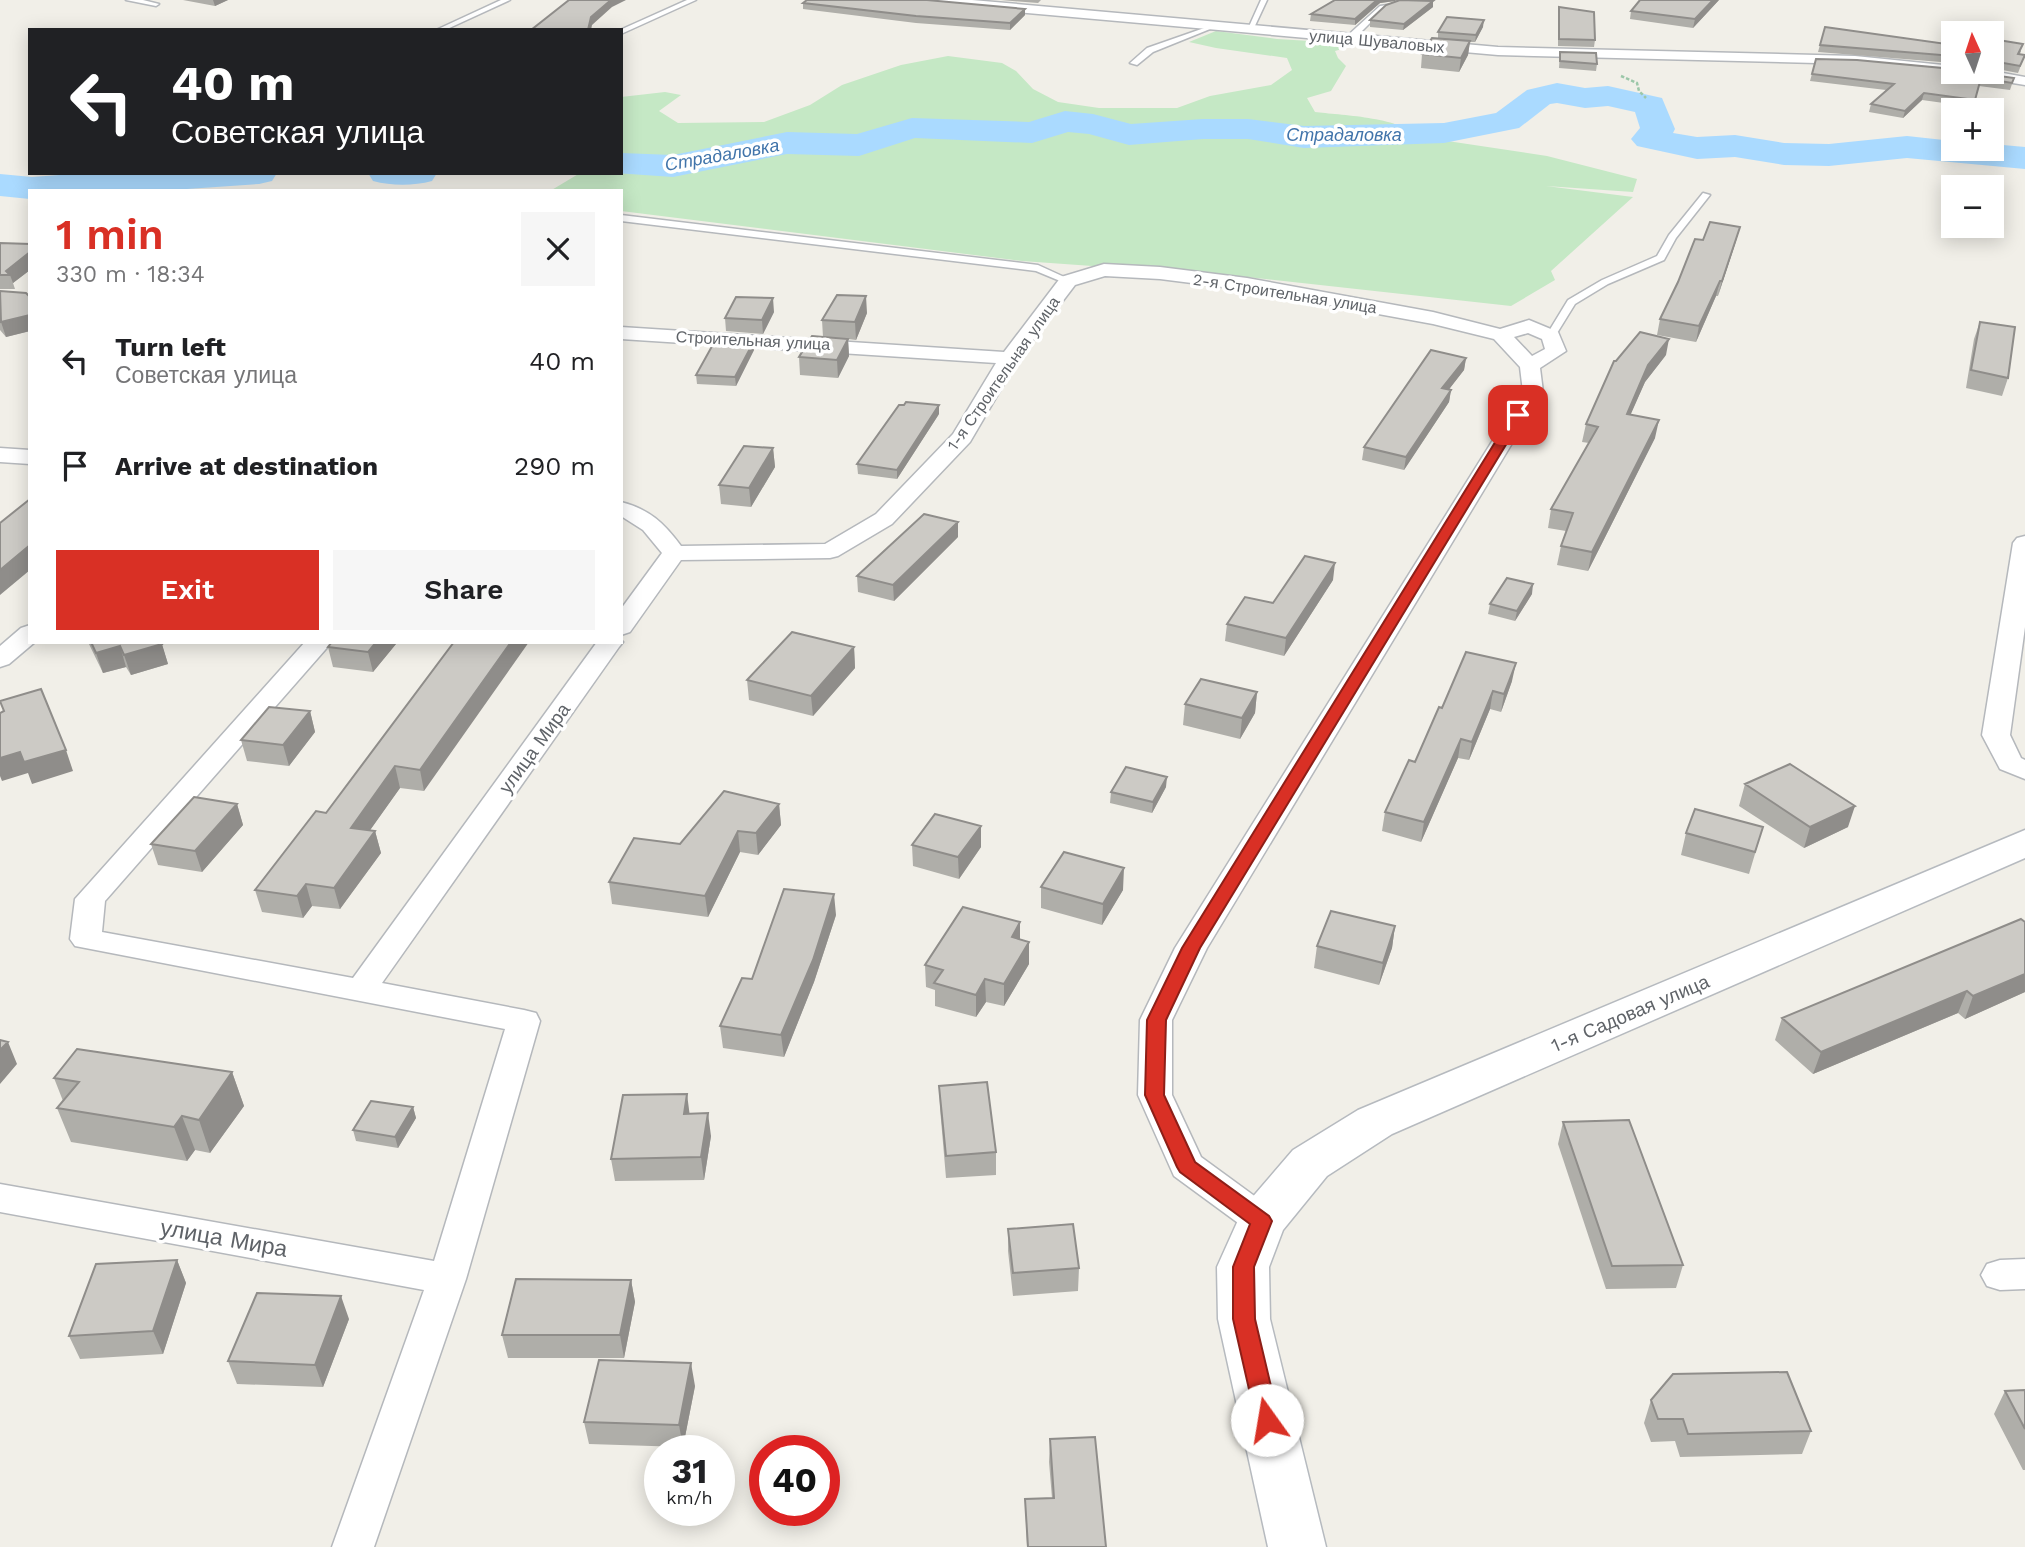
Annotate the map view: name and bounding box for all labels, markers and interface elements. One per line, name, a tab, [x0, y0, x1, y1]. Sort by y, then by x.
north arrow	[1941, 21, 2004, 84]
map controls	[1941, 21, 2004, 238]
street label: улица Шуваловых	[1309, 26, 1445, 57]
text: 40 m	[171, 54, 294, 112]
icon: left	[56, 56, 147, 147]
button: +	[1941, 98, 2004, 161]
text: Советская улица	[171, 113, 424, 151]
water label: Страдаловка	[1286, 124, 1402, 145]
water label: Страдаловка	[663, 134, 781, 175]
button: −	[1941, 175, 2004, 238]
text: 1 min	[56, 210, 164, 259]
button: close	[521, 212, 595, 286]
text: 330 m · 18:34	[56, 261, 205, 288]
street label: 2-я Строительная улица	[1192, 270, 1378, 317]
street label: 1-я Строительная улица	[943, 293, 1064, 454]
street label: Строительная улица	[675, 327, 831, 354]
text: Turn left	[115, 332, 226, 362]
icon: left	[56, 342, 94, 380]
text: 40 m	[529, 346, 595, 376]
text: Советская улица	[115, 362, 297, 389]
pin	[1488, 385, 1548, 445]
icon: arrive	[1499, 396, 1537, 434]
icon: arrive	[56, 447, 94, 485]
text: Arrive at destination	[115, 451, 378, 481]
text: 290 m	[514, 451, 595, 481]
button: Exit	[56, 550, 319, 630]
button: Share	[333, 550, 595, 630]
street label: улица Мира	[494, 698, 575, 798]
street label: 1-я Садовая улица	[1548, 970, 1713, 1057]
street label: улица Мира	[158, 1214, 290, 1263]
position arrow	[1230, 1383, 1304, 1457]
speed limit sign: 40	[749, 1435, 840, 1526]
text: 31	[672, 1450, 707, 1492]
text: km/h	[666, 1487, 713, 1508]

